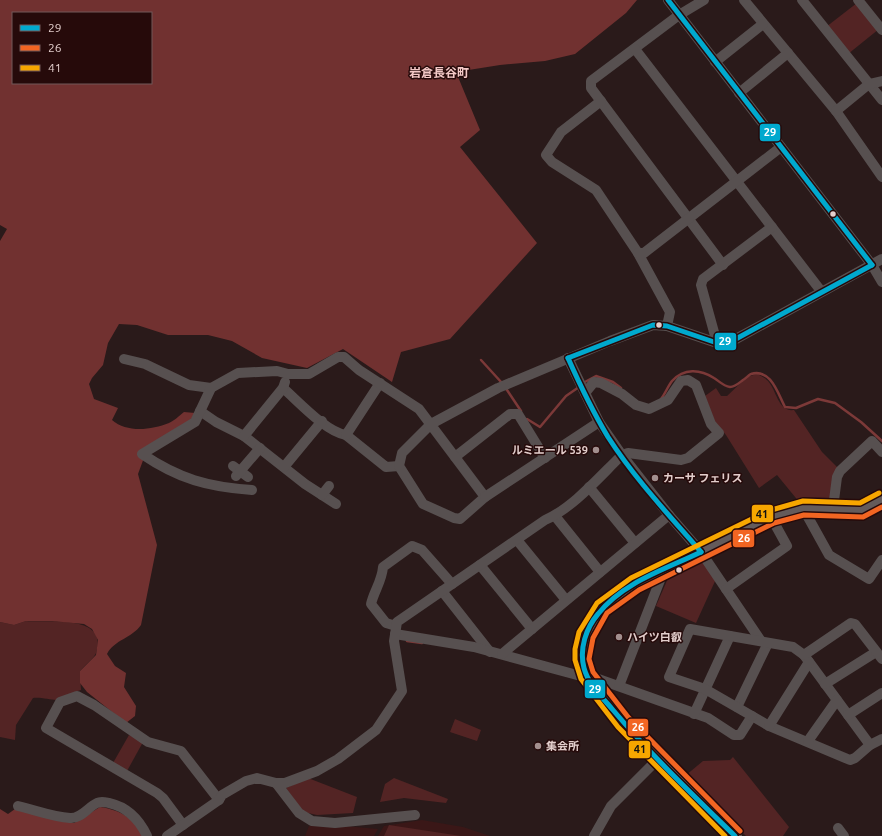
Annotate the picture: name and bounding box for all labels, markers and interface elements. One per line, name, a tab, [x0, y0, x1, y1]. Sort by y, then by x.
legend	[12, 12, 152, 84]
text: 29	[48, 21, 62, 34]
text: 26	[48, 41, 62, 54]
text: 41	[48, 61, 62, 74]
district label: 岩倉長谷町	[409, 66, 469, 79]
line badge: 29	[759, 123, 781, 142]
text: 29	[764, 126, 776, 138]
unlabelled marker	[828, 209, 838, 219]
unlabelled marker	[654, 320, 664, 330]
line badge: 29	[714, 332, 737, 351]
text: 29	[719, 335, 731, 347]
place label: ルミエール 539	[512, 444, 588, 456]
marker: ルミエール 539	[591, 445, 601, 455]
place label: カーサ フェリス	[663, 472, 742, 484]
marker: カーサ フェリス	[650, 473, 660, 483]
line badge: 41	[751, 504, 774, 523]
text: 41	[756, 508, 768, 520]
line badge: 26	[732, 529, 755, 548]
text: 26	[738, 532, 750, 544]
unlabelled marker	[674, 565, 684, 575]
place label: ハイツ白叡	[627, 631, 683, 643]
marker: ハイツ白叡	[614, 632, 624, 642]
line badge: 29	[584, 679, 606, 699]
text: 29	[589, 683, 601, 695]
line badge: 26	[627, 718, 649, 737]
text: 26	[632, 721, 644, 733]
place label: 集会所	[546, 740, 579, 752]
line badge: 41	[628, 740, 651, 759]
marker: 集会所	[533, 741, 543, 751]
text: 41	[634, 743, 646, 755]

